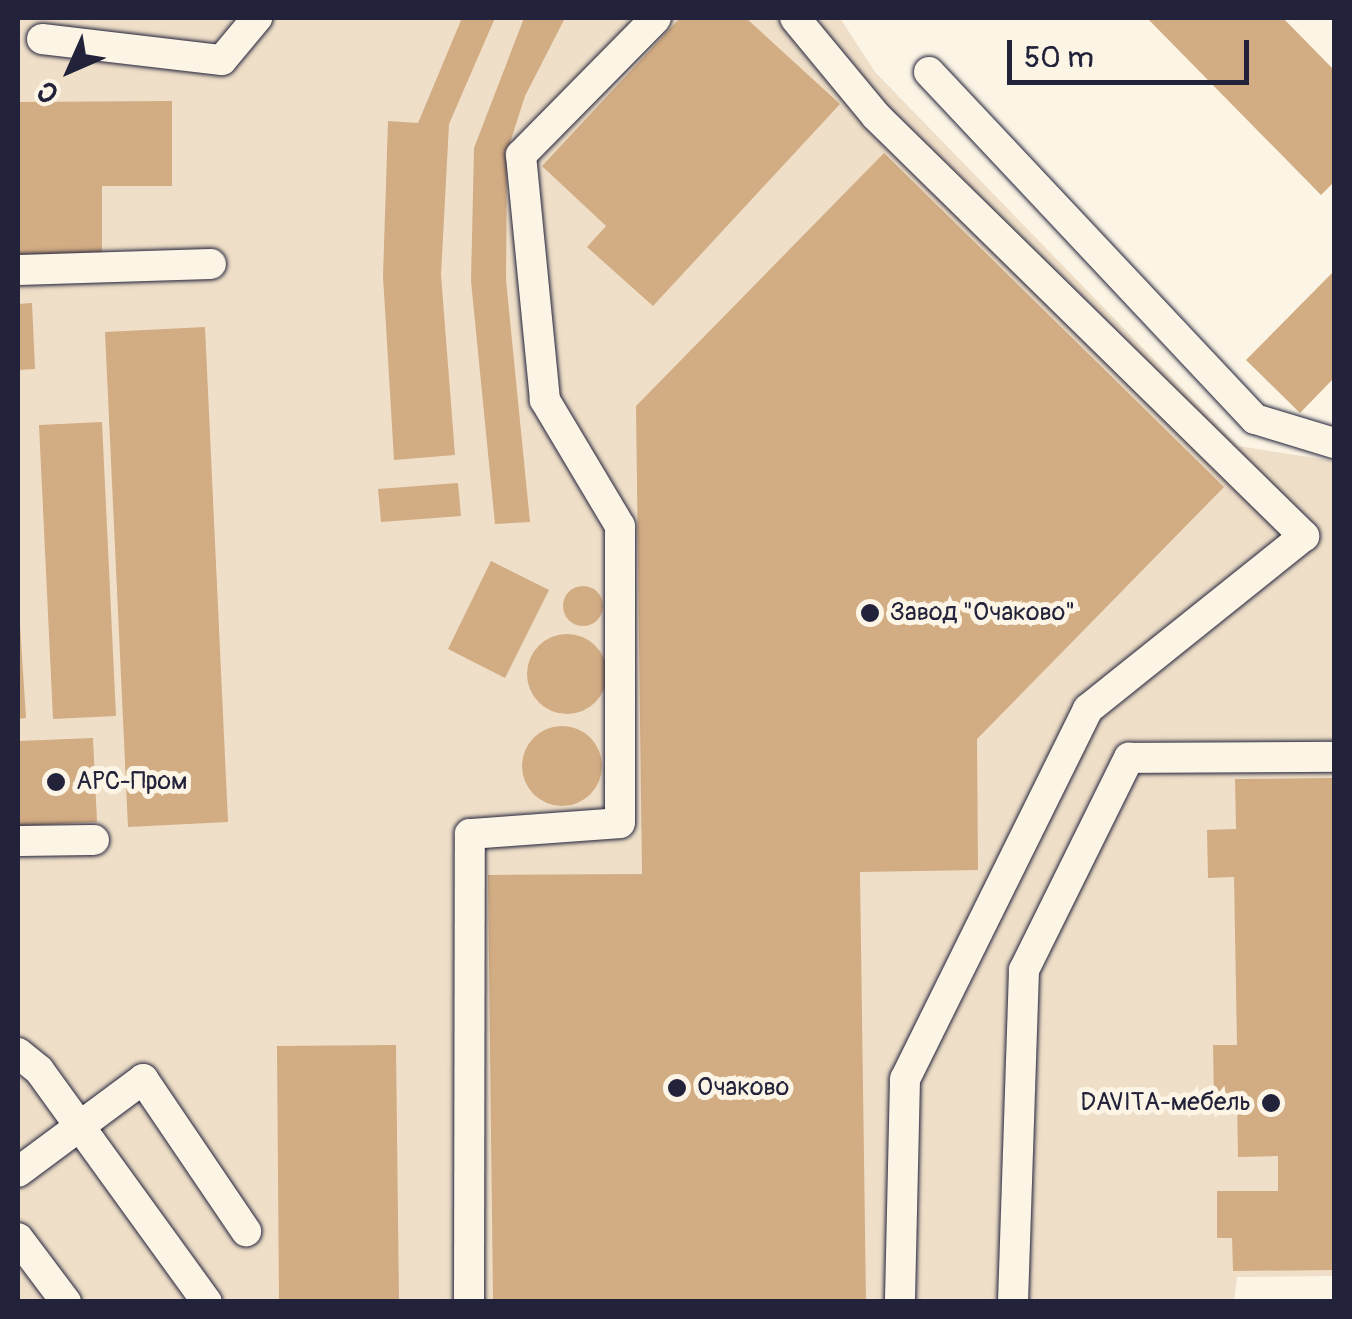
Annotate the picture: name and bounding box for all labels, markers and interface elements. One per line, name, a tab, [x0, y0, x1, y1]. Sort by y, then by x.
north arrow	[20, 20, 120, 120]
scale bar	[1012, 20, 1254, 82]
text: 50 m	[1024, 39, 1094, 76]
text: С	[30, 73, 67, 110]
place label: Завод "Очаково"	[890, 598, 1075, 628]
marker: Завод "Очаково"	[859, 602, 881, 624]
place label: АРС-Пром	[76, 767, 187, 797]
marker: АРС-Пром	[45, 771, 67, 793]
place label: Очаково	[697, 1073, 789, 1103]
marker: Очаково	[666, 1077, 688, 1099]
place label: DAVITA-мебель	[1080, 1088, 1251, 1118]
marker: DAVITA-мебель	[1260, 1092, 1282, 1114]

